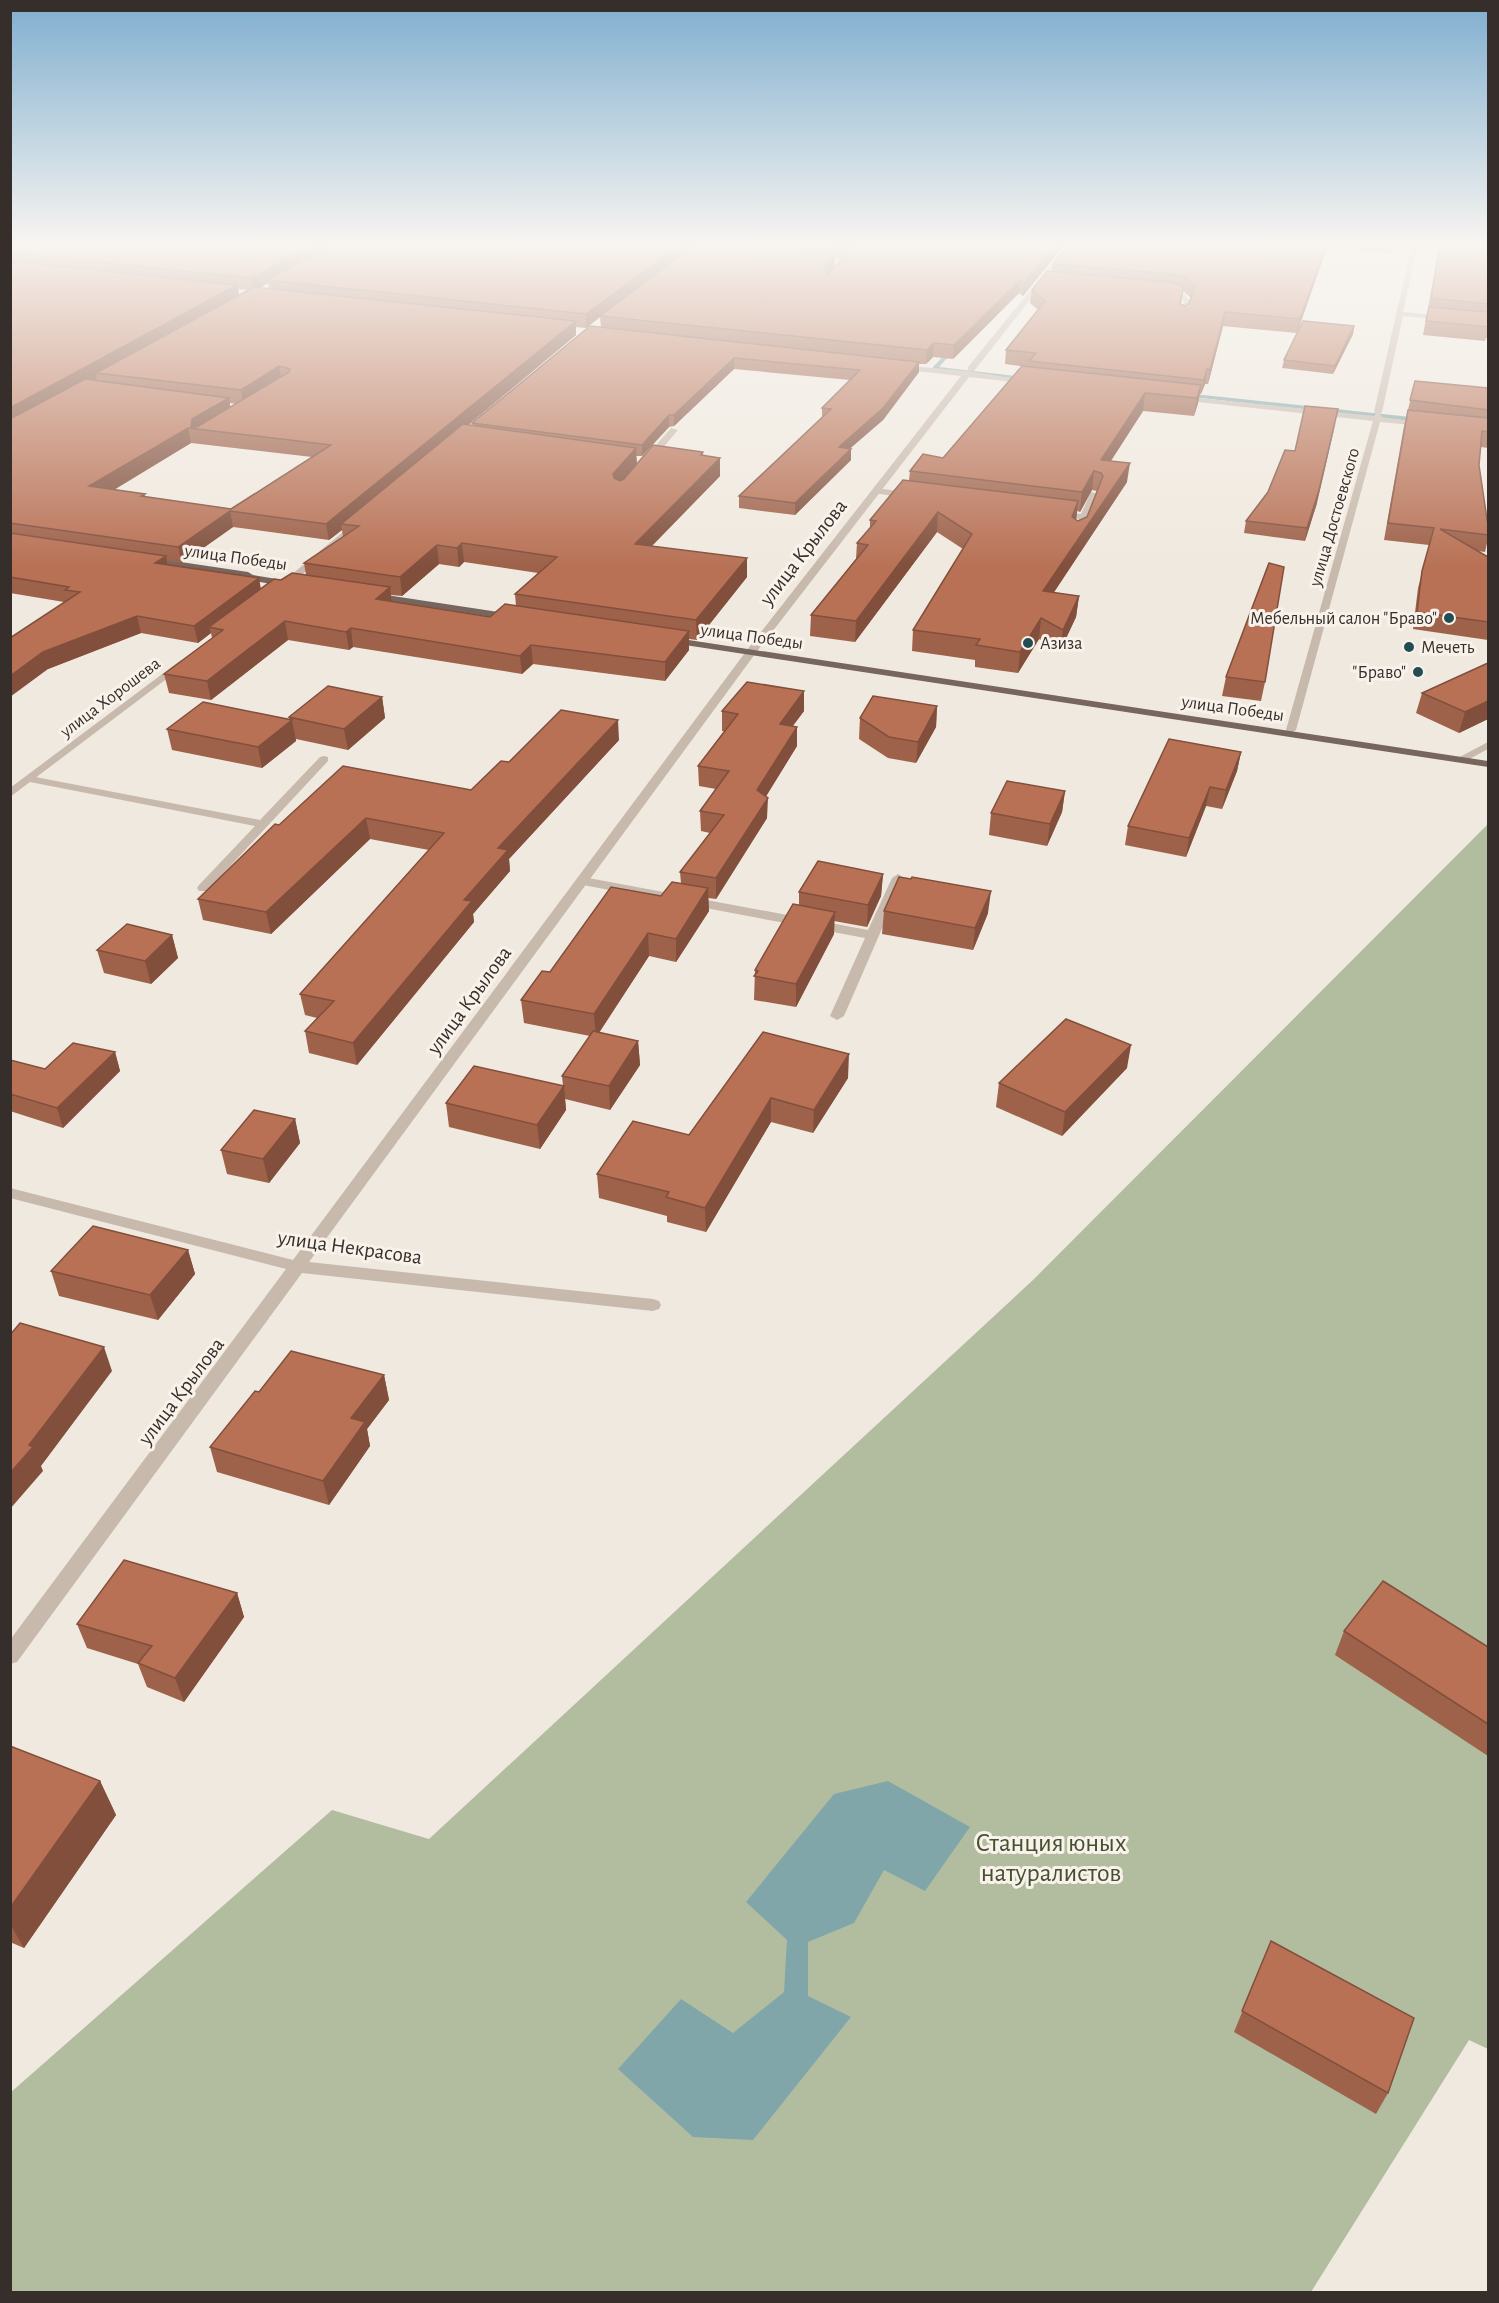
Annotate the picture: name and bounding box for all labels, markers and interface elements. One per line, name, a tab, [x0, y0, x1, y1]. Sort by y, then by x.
street label: улица Достоевского	[1306, 446, 1363, 590]
street label: улица Крылова	[755, 495, 851, 610]
street label: улица Победы	[182, 541, 288, 574]
place label: Мебельный салон "Браво"	[1250, 609, 1437, 628]
marker: Мебельный салон "Браво"	[1442, 611, 1456, 625]
street label: улица Победы	[698, 620, 804, 653]
place label: Азиза	[1040, 635, 1083, 653]
marker: Азиза	[1021, 636, 1035, 650]
place label: Мечеть	[1421, 639, 1475, 657]
marker: Мечеть	[1402, 640, 1416, 654]
street label: улица Хорошева	[56, 654, 164, 742]
place label: "Браво"	[1352, 664, 1406, 682]
marker: "Браво"	[1411, 665, 1425, 679]
street label: улица Победы	[1179, 692, 1285, 725]
street label: улица Крылова	[423, 942, 516, 1059]
street label: улица Некрасова	[276, 1227, 424, 1268]
street label: улица Крылова	[134, 1334, 229, 1450]
park label: Станция юных натуралистов	[976, 1830, 1126, 1886]

